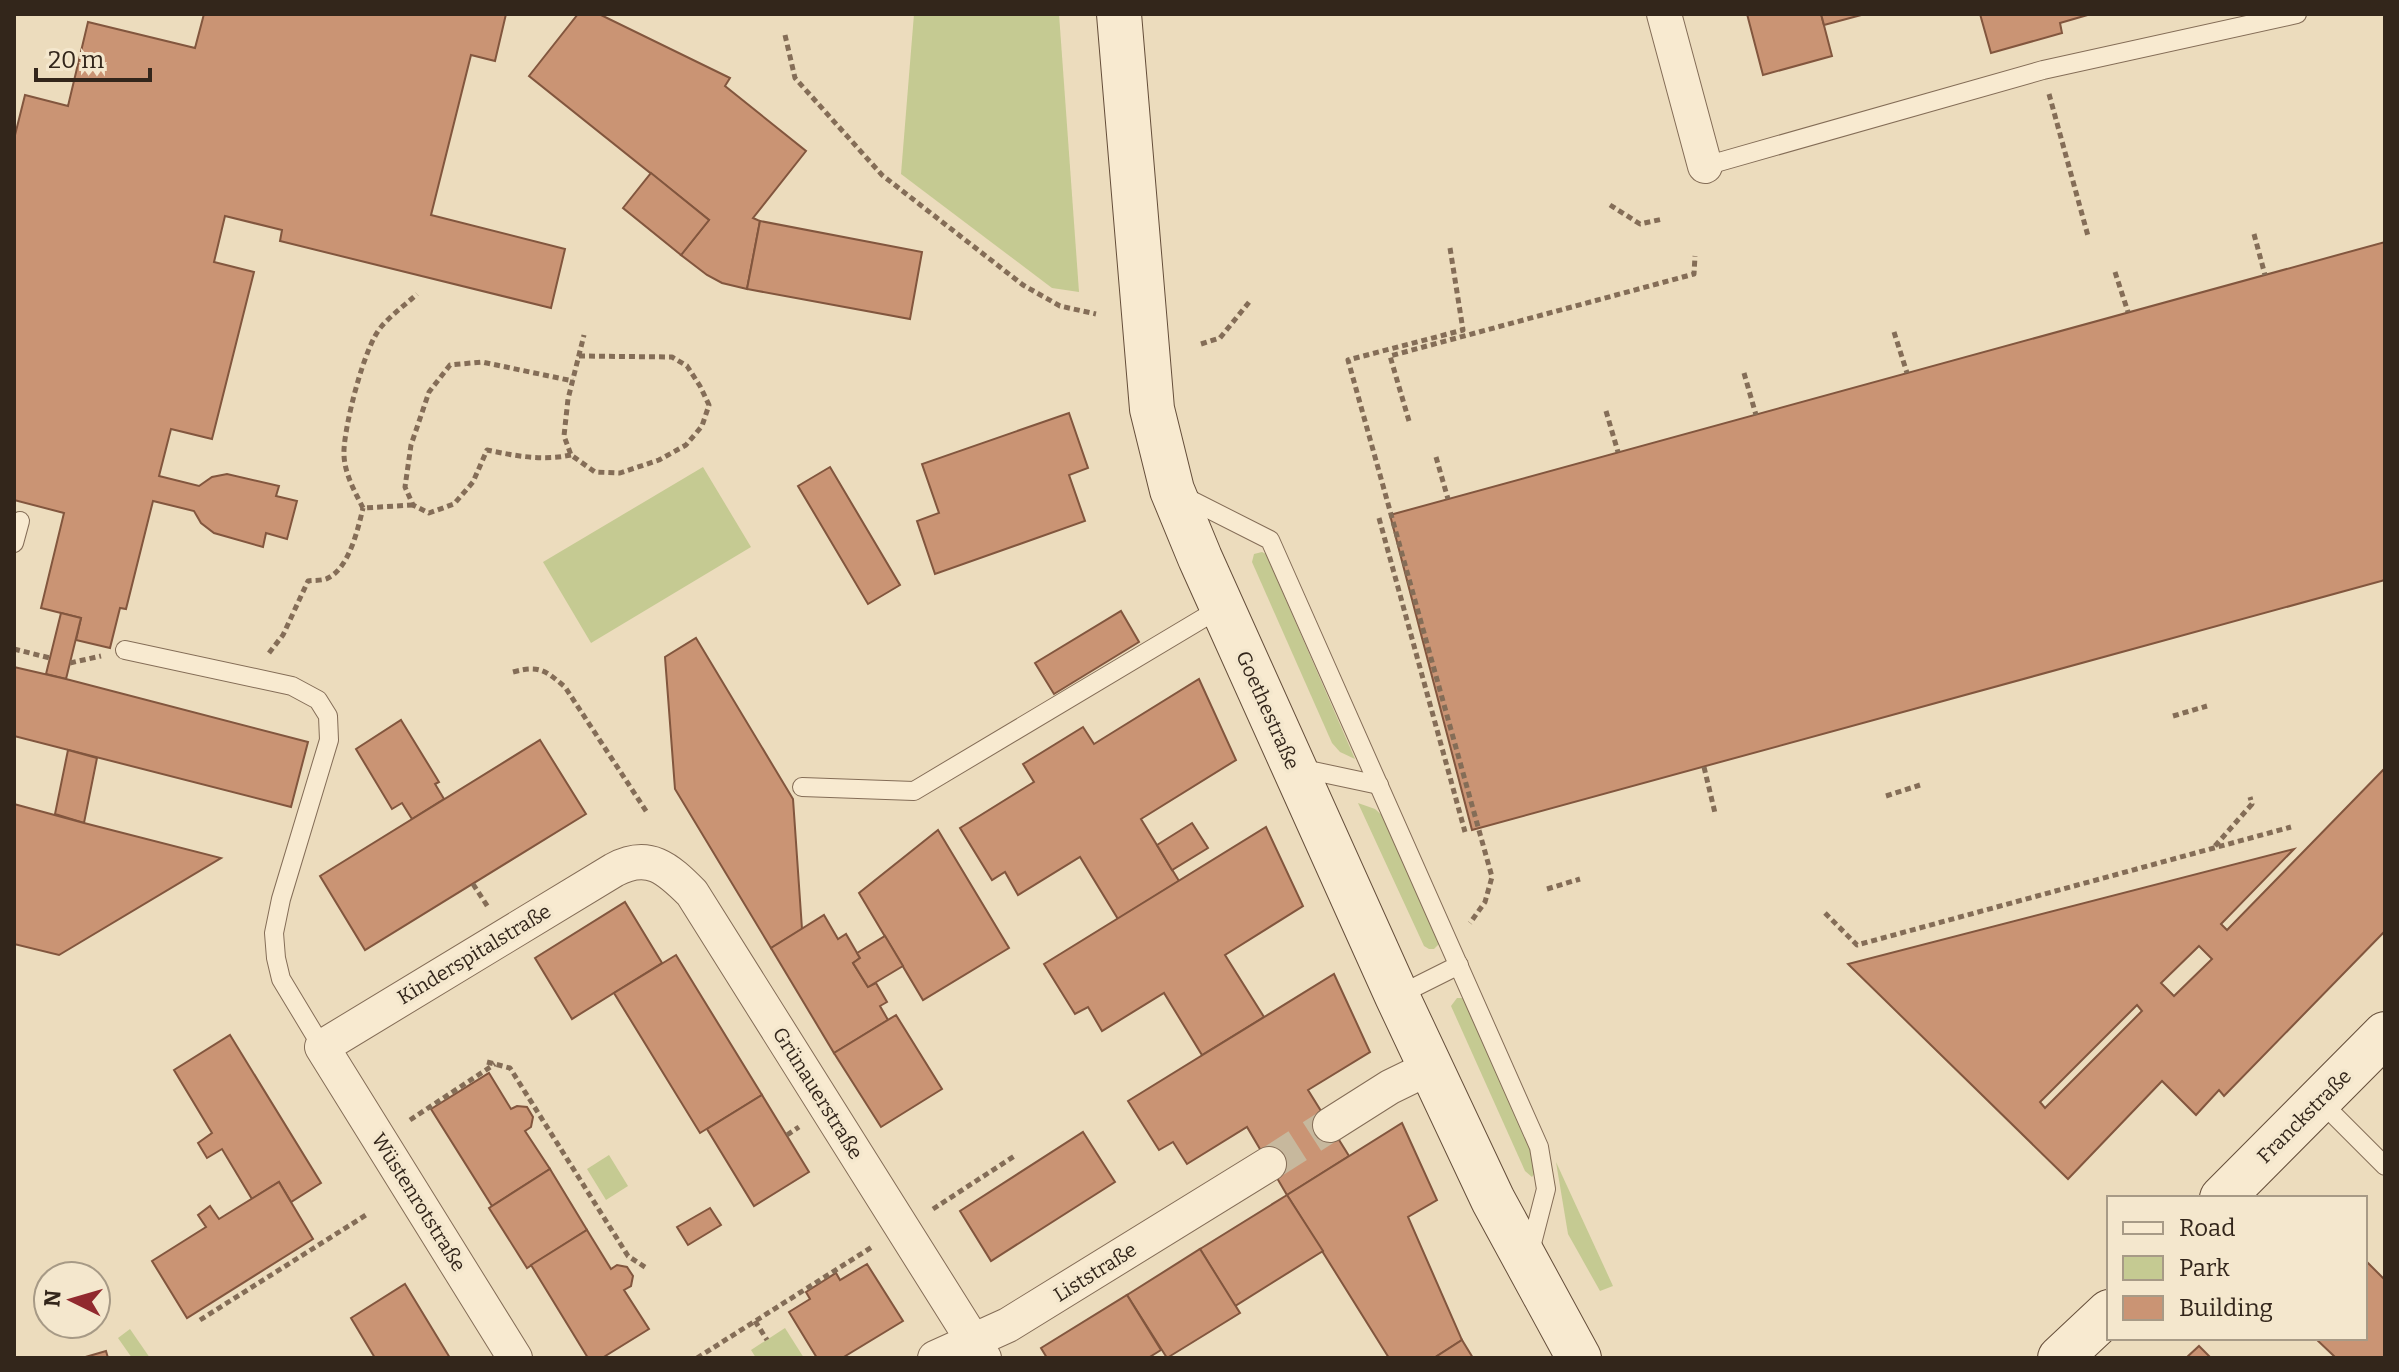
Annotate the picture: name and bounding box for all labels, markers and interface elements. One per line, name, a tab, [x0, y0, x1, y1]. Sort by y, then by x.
scale bar	[36, 32, 150, 82]
text: 20 m	[48, 46, 104, 74]
street label: Goethestraße	[1231, 647, 1305, 773]
street label: Kinderspitalstraße	[393, 899, 555, 1009]
street label: Grünauerstraße	[768, 1023, 868, 1163]
street label: Franckstraße	[2252, 1064, 2356, 1168]
street label: Wüstenrotstraße	[367, 1128, 471, 1276]
legend	[2107, 1196, 2367, 1340]
text: Road	[2179, 1214, 2235, 1242]
street label: Liststraße	[1049, 1237, 1141, 1307]
text: Park	[2179, 1254, 2230, 1282]
north arrow	[32, 1260, 112, 1340]
text: N	[38, 1289, 67, 1308]
text: Building	[2179, 1294, 2273, 1322]

